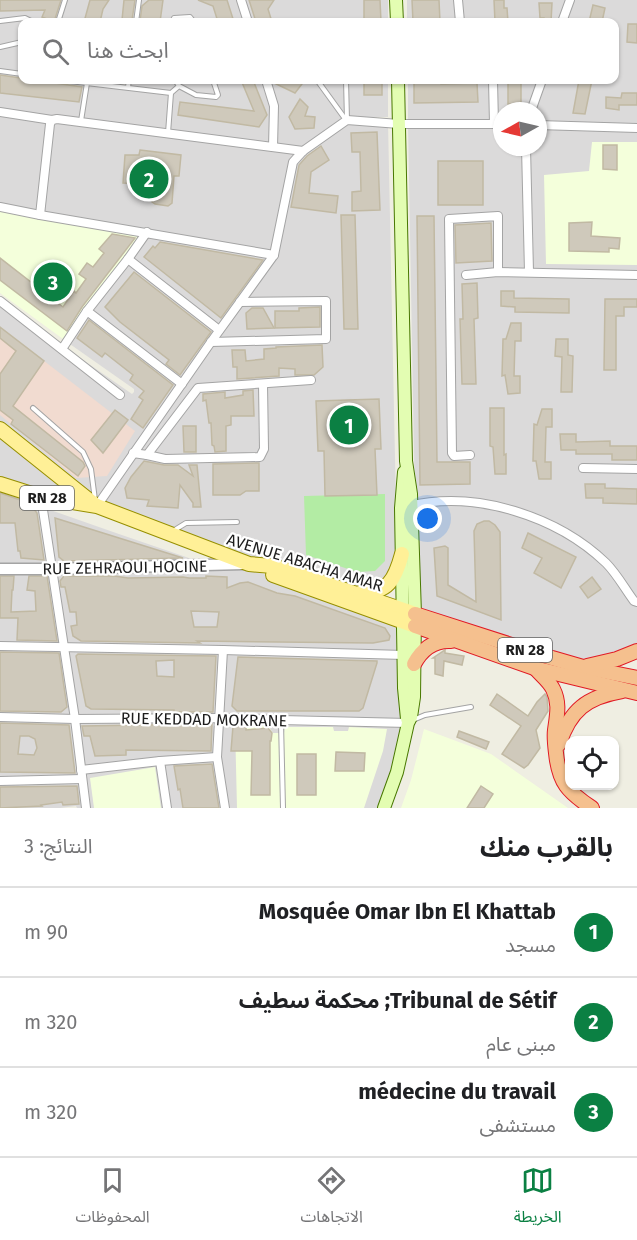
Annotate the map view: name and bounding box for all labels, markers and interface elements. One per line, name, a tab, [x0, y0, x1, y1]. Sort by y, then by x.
search box	[18, 18, 619, 84]
icon: search	[39, 35, 72, 68]
text: ابحث هنا	[87, 37, 169, 64]
north arrow	[493, 102, 547, 156]
pin: 2	[130, 156, 168, 201]
pin: 3	[34, 260, 72, 304]
pin: 1	[330, 402, 368, 448]
road number: RN 28	[20, 486, 74, 510]
your location	[413, 504, 442, 533]
street label: AVENUE ABACHA AMAR	[224, 530, 386, 595]
street label: RUE ZEHRAOUI HOCINE	[42, 557, 208, 578]
road number: RN 28	[498, 638, 552, 662]
street label: RUE KEDDAD MOKRANE	[121, 709, 287, 730]
map controls	[565, 736, 619, 790]
button: locate	[565, 736, 619, 790]
text: بالقرب منك	[480, 832, 613, 863]
text: النتائج: 3	[24, 834, 93, 858]
text: Mosquée Omar Ibn El Khattab	[259, 898, 556, 925]
text: 90 m	[24, 920, 68, 944]
text: 1	[589, 920, 598, 944]
text: مسجد	[505, 933, 556, 957]
text: Tribunal de Sétif; محكمة سطيف	[239, 987, 556, 1014]
text: 320 m	[24, 1010, 77, 1034]
text: 2	[588, 1010, 599, 1034]
text: مبنى عام	[486, 1032, 556, 1056]
text: médecine du travail	[358, 1078, 556, 1105]
text: 320 m	[24, 1100, 77, 1124]
text: 3	[588, 1100, 599, 1124]
text: مستشفى	[479, 1113, 556, 1137]
tab: المحفوظات	[75, 1164, 150, 1234]
tab: الاتجاهات	[300, 1164, 363, 1234]
tab: الخريطة	[514, 1164, 562, 1234]

